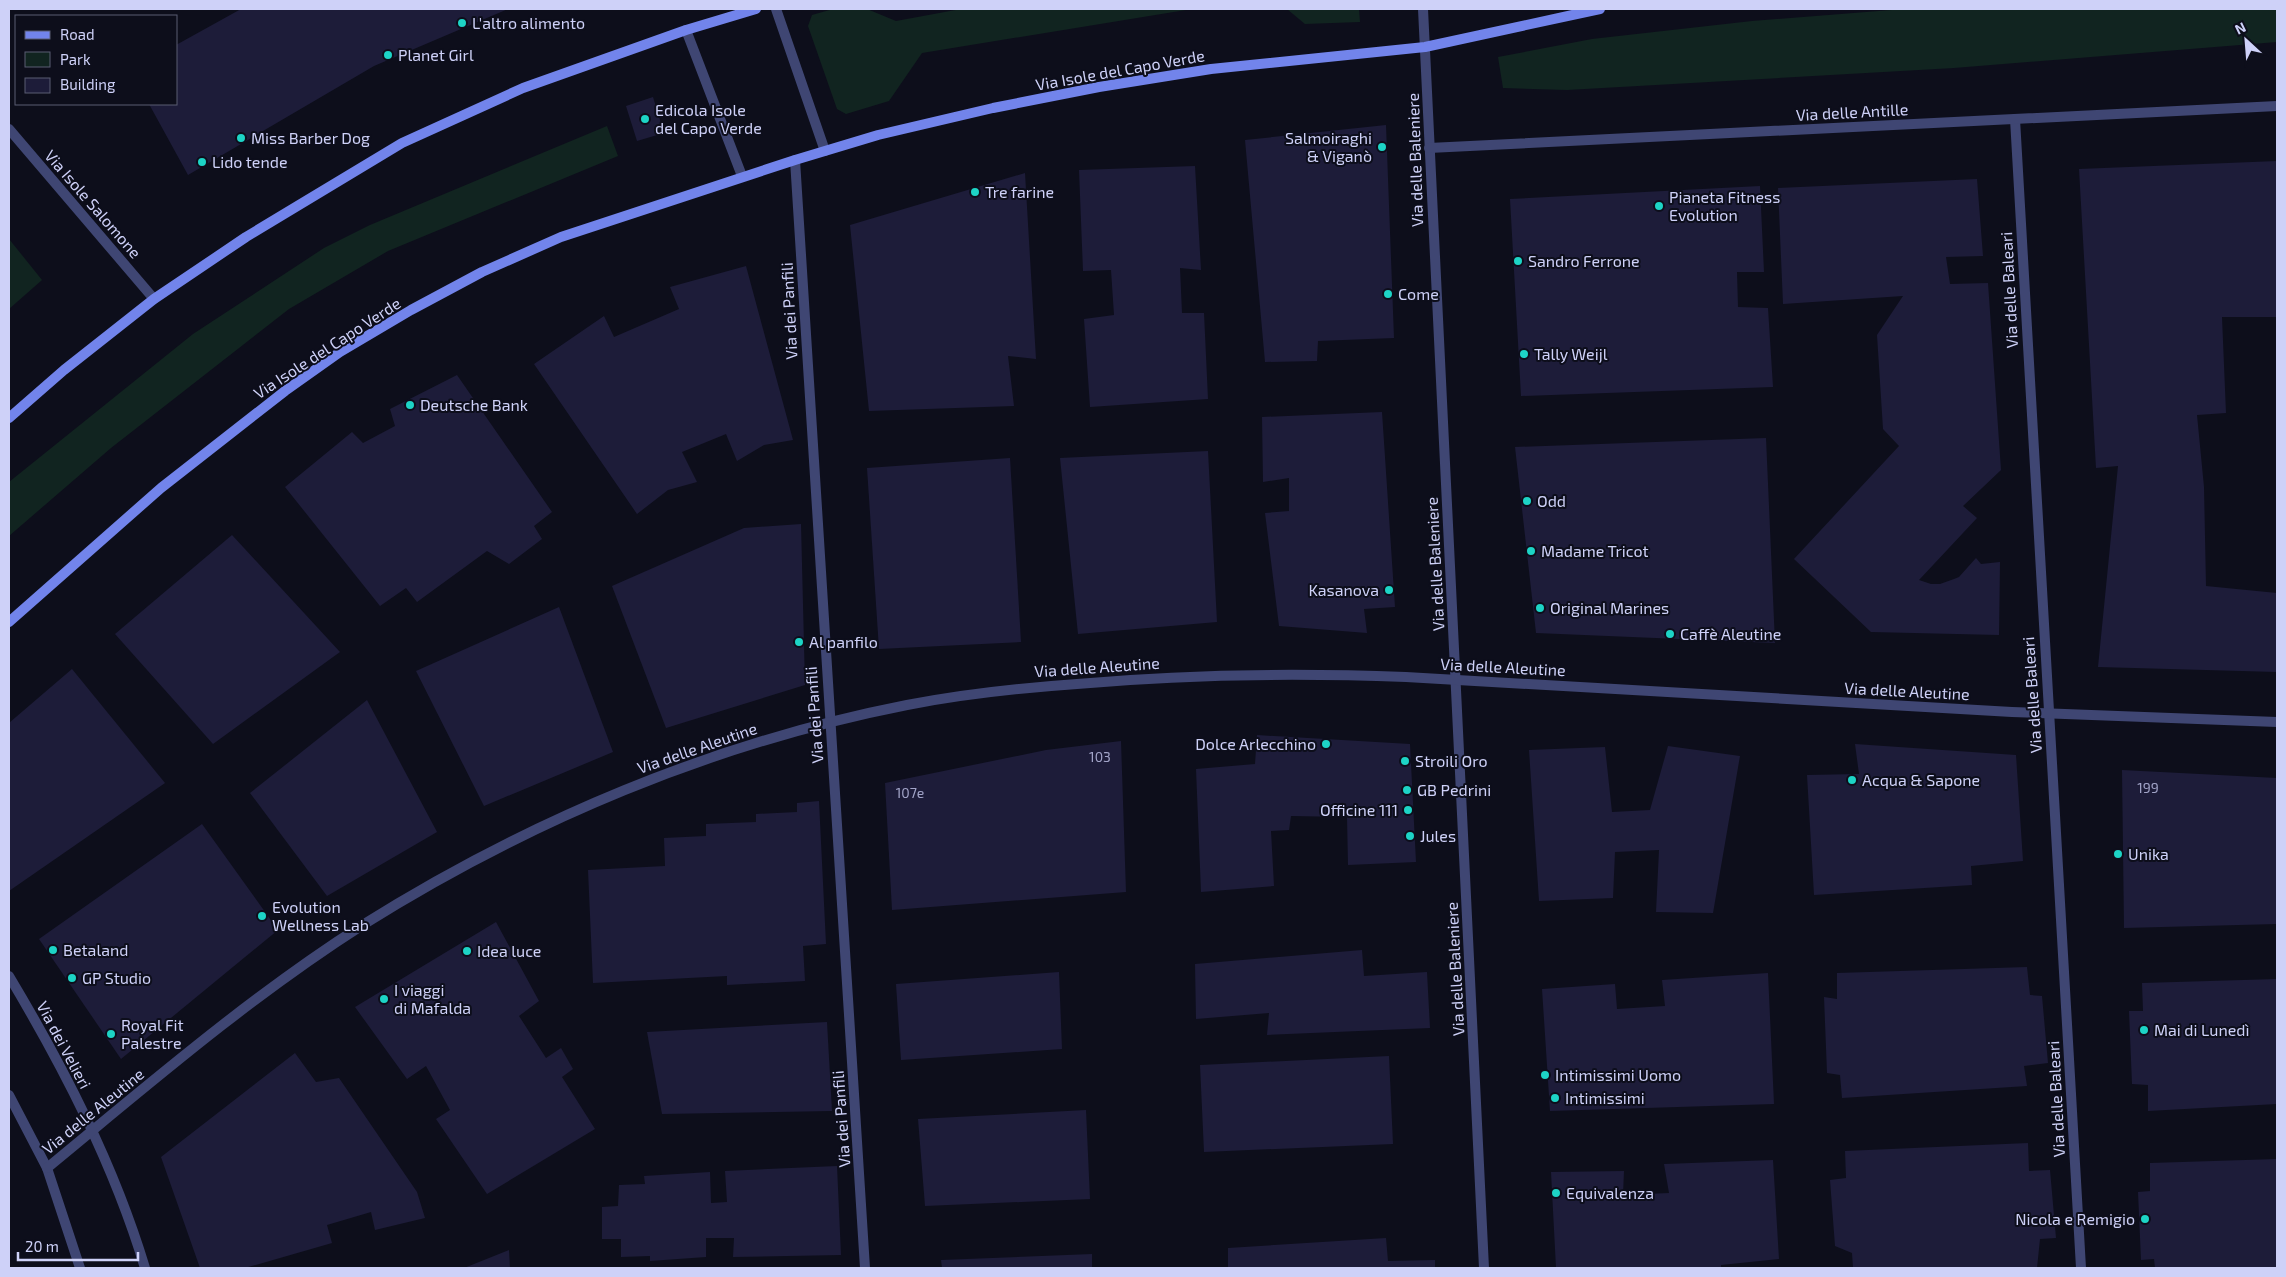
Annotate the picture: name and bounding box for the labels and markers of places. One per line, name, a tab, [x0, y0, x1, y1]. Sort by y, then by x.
place label: L'altro alimento	[472, 13, 585, 32]
marker: L'altro alimento	[456, 17, 468, 29]
place label: Planet Girl	[398, 45, 474, 64]
marker: Planet Girl	[382, 49, 394, 61]
place label: Edicola Isole del Capo Verde	[655, 100, 762, 137]
marker: Edicola Isole del Capo Verde	[639, 113, 651, 125]
place label: Miss Barber Dog	[251, 128, 370, 147]
place label: Salmoiraghi & Viganò	[1285, 128, 1372, 165]
marker: Miss Barber Dog	[235, 132, 247, 144]
marker: Salmoiraghi & Viganò	[1376, 141, 1388, 153]
place label: Lido tende	[212, 152, 287, 171]
marker: Lido tende	[196, 156, 208, 168]
place label: Tre farine	[985, 182, 1054, 201]
marker: Tre farine	[969, 186, 981, 198]
place label: Pianeta Fitness Evolution	[1669, 187, 1780, 224]
marker: Pianeta Fitness Evolution	[1653, 200, 1665, 212]
place label: Sandro Ferrone	[1528, 251, 1640, 270]
marker: Sandro Ferrone	[1512, 255, 1524, 267]
place label: Come	[1398, 284, 1439, 303]
marker: Come	[1382, 288, 1394, 300]
place label: Tally Weijl	[1534, 344, 1608, 364]
marker: Tally Weijl	[1518, 348, 1530, 360]
place label: Deutsche Bank	[420, 395, 528, 414]
marker: Deutsche Bank	[404, 399, 416, 411]
place label: Odd	[1537, 491, 1566, 510]
marker: Odd	[1521, 495, 1533, 507]
place label: Madame Tricot	[1541, 541, 1649, 560]
marker: Madame Tricot	[1525, 545, 1537, 557]
place label: Kasanova	[1308, 580, 1379, 599]
marker: Kasanova	[1383, 584, 1395, 596]
place label: Original Marines	[1550, 598, 1669, 617]
marker: Original Marines	[1534, 602, 1546, 614]
place label: Caffè Aleutine	[1680, 624, 1781, 643]
marker: Caffè Aleutine	[1664, 628, 1676, 640]
place label: Al panfilo	[809, 632, 878, 651]
marker: Al panfilo	[793, 636, 805, 648]
place label: Dolce Arlecchino	[1195, 734, 1316, 753]
marker: Dolce Arlecchino	[1320, 738, 1332, 750]
place label: Stroili Oro	[1415, 751, 1488, 770]
marker: Stroili Oro	[1399, 755, 1411, 767]
place label: Acqua & Sapone	[1862, 770, 1980, 789]
marker: Acqua & Sapone	[1846, 774, 1858, 786]
place label: GB Pedrini	[1417, 780, 1491, 799]
marker: GB Pedrini	[1401, 784, 1413, 796]
place label: Officine 111	[1320, 800, 1398, 819]
marker: Officine 111	[1402, 804, 1414, 816]
place label: Jules	[1420, 826, 1456, 845]
marker: Jules	[1404, 830, 1416, 842]
place label: Unika	[2128, 844, 2169, 863]
marker: Unika	[2112, 848, 2124, 860]
place label: Evolution Wellness Lab	[272, 897, 369, 934]
marker: Evolution Wellness Lab	[256, 910, 268, 922]
place label: Betaland	[63, 940, 128, 959]
place label: Idea luce	[477, 941, 541, 960]
marker: Betaland	[47, 944, 59, 956]
marker: Idea luce	[461, 945, 473, 957]
place label: GP Studio	[82, 968, 151, 987]
marker: GP Studio	[66, 972, 78, 984]
place label: I viaggi di Mafalda	[394, 980, 471, 1017]
marker: I viaggi di Mafalda	[378, 993, 390, 1005]
place label: Royal Fit Palestre	[121, 1015, 184, 1052]
place label: Mai di Lunedì	[2154, 1020, 2249, 1039]
marker: Mai di Lunedì	[2138, 1024, 2150, 1036]
marker: Royal Fit Palestre	[105, 1028, 117, 1040]
place label: Intimissimi Uomo	[1555, 1065, 1681, 1084]
marker: Intimissimi Uomo	[1539, 1069, 1551, 1081]
place label: Intimissimi	[1565, 1088, 1645, 1107]
marker: Intimissimi	[1549, 1092, 1561, 1104]
place label: Equivalenza	[1566, 1183, 1654, 1202]
marker: Equivalenza	[1550, 1187, 1562, 1199]
place label: Nicola e Remigio	[2015, 1209, 2135, 1228]
marker: Nicola e Remigio	[2139, 1213, 2151, 1225]

